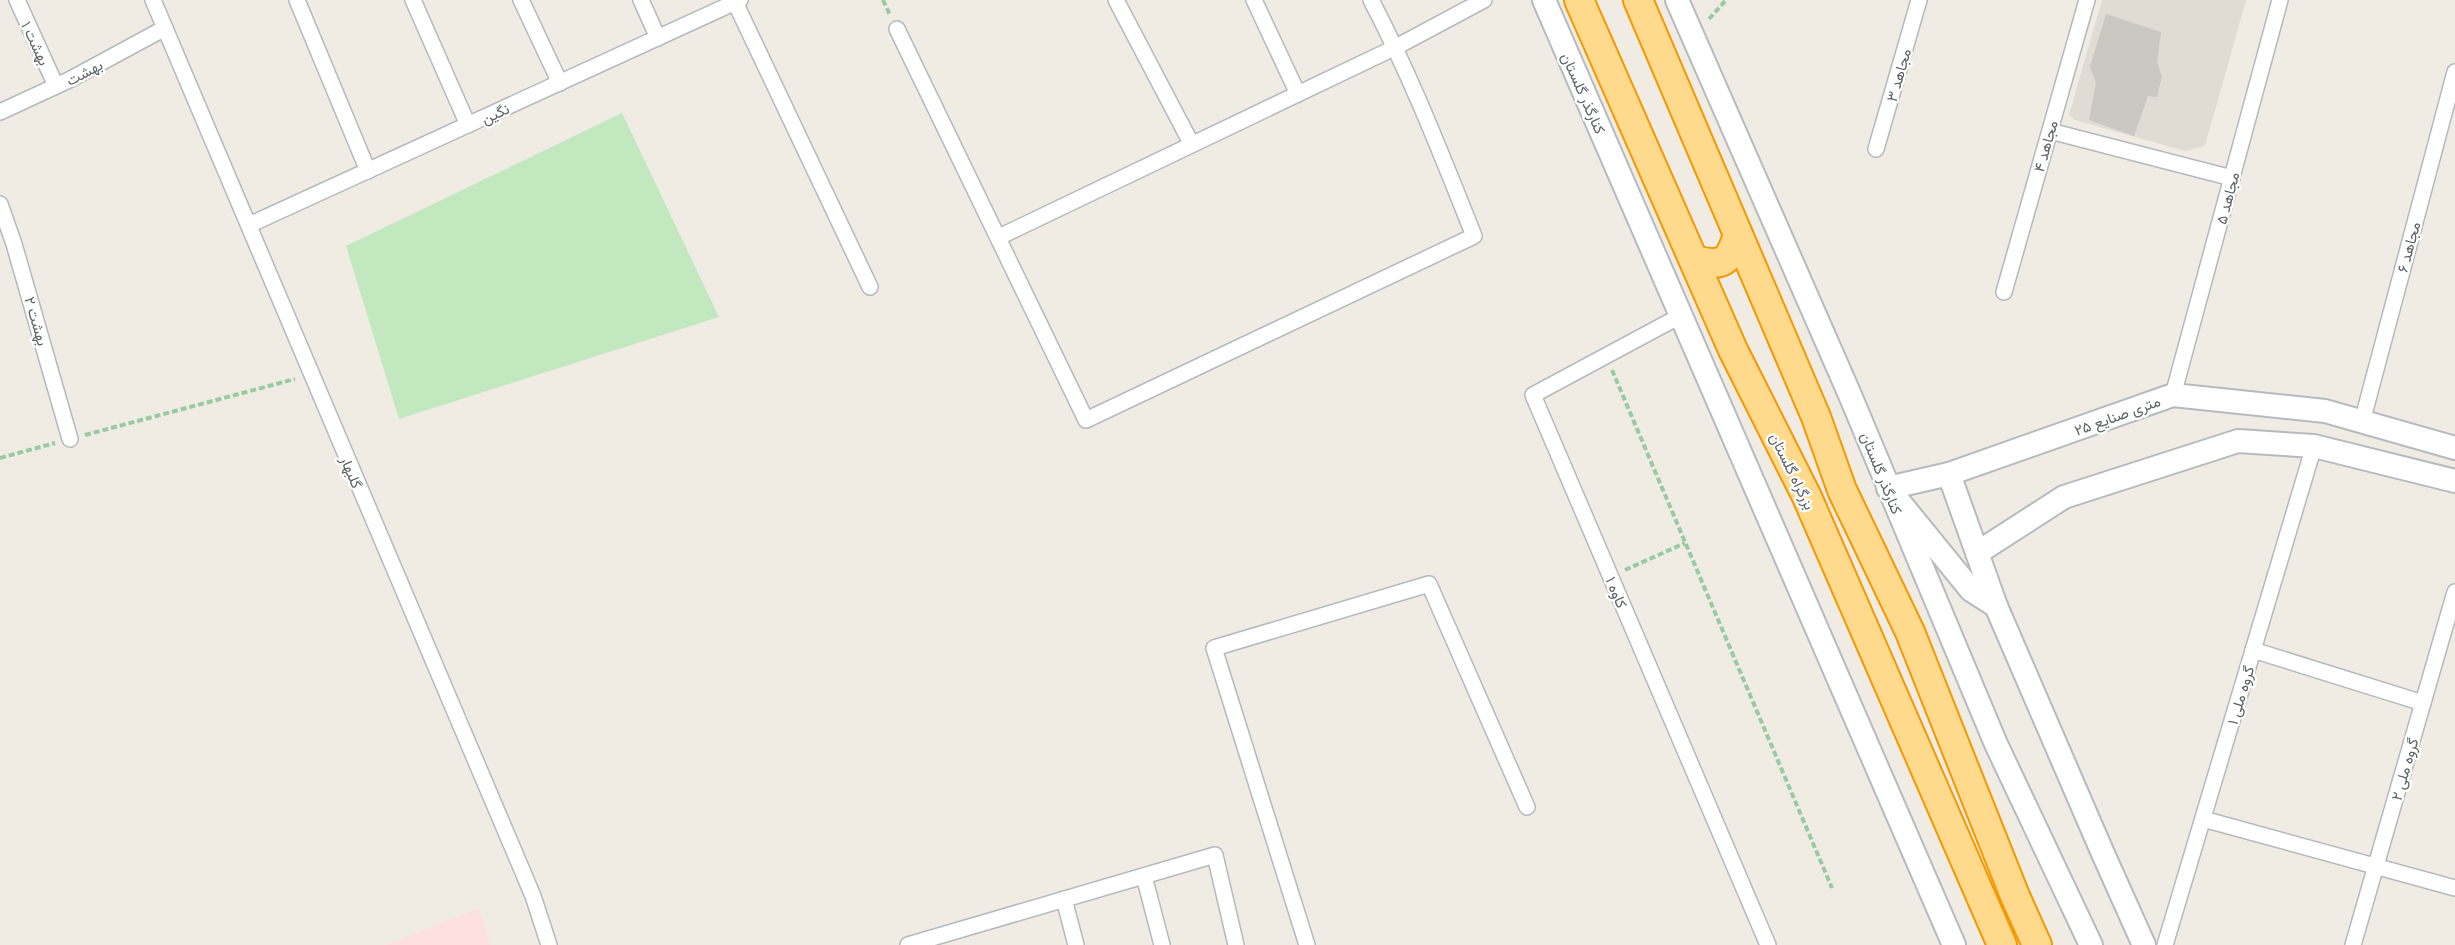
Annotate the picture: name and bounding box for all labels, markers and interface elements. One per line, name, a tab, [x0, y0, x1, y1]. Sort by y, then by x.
street label: بهشت ۱	[17, 18, 54, 68]
street label: مجاهد ۳	[1882, 46, 1915, 104]
street label: کنارگذر گلستان	[1557, 50, 1610, 137]
street label: بهشت	[63, 55, 106, 90]
street label: نگین	[478, 99, 513, 129]
street label: مجاهد ۴	[2029, 118, 2062, 174]
street label: ۵ مجاهد	[2211, 170, 2244, 226]
street label: ۶ مجاهد	[2393, 220, 2424, 275]
street label: بهشت ۲	[20, 294, 53, 348]
street label: ۲۵ متری صنایع	[2072, 391, 2163, 442]
street label: کنارگذر گلستان	[1856, 429, 1907, 517]
street label: بزرگراه گلستان	[1766, 430, 1819, 513]
street label: گلبهار	[336, 452, 367, 491]
street label: کاوه ۱	[1601, 574, 1632, 611]
street label: گروه ملی ۱	[2223, 663, 2259, 727]
street label: گروه ملی ۲	[2387, 735, 2423, 803]

